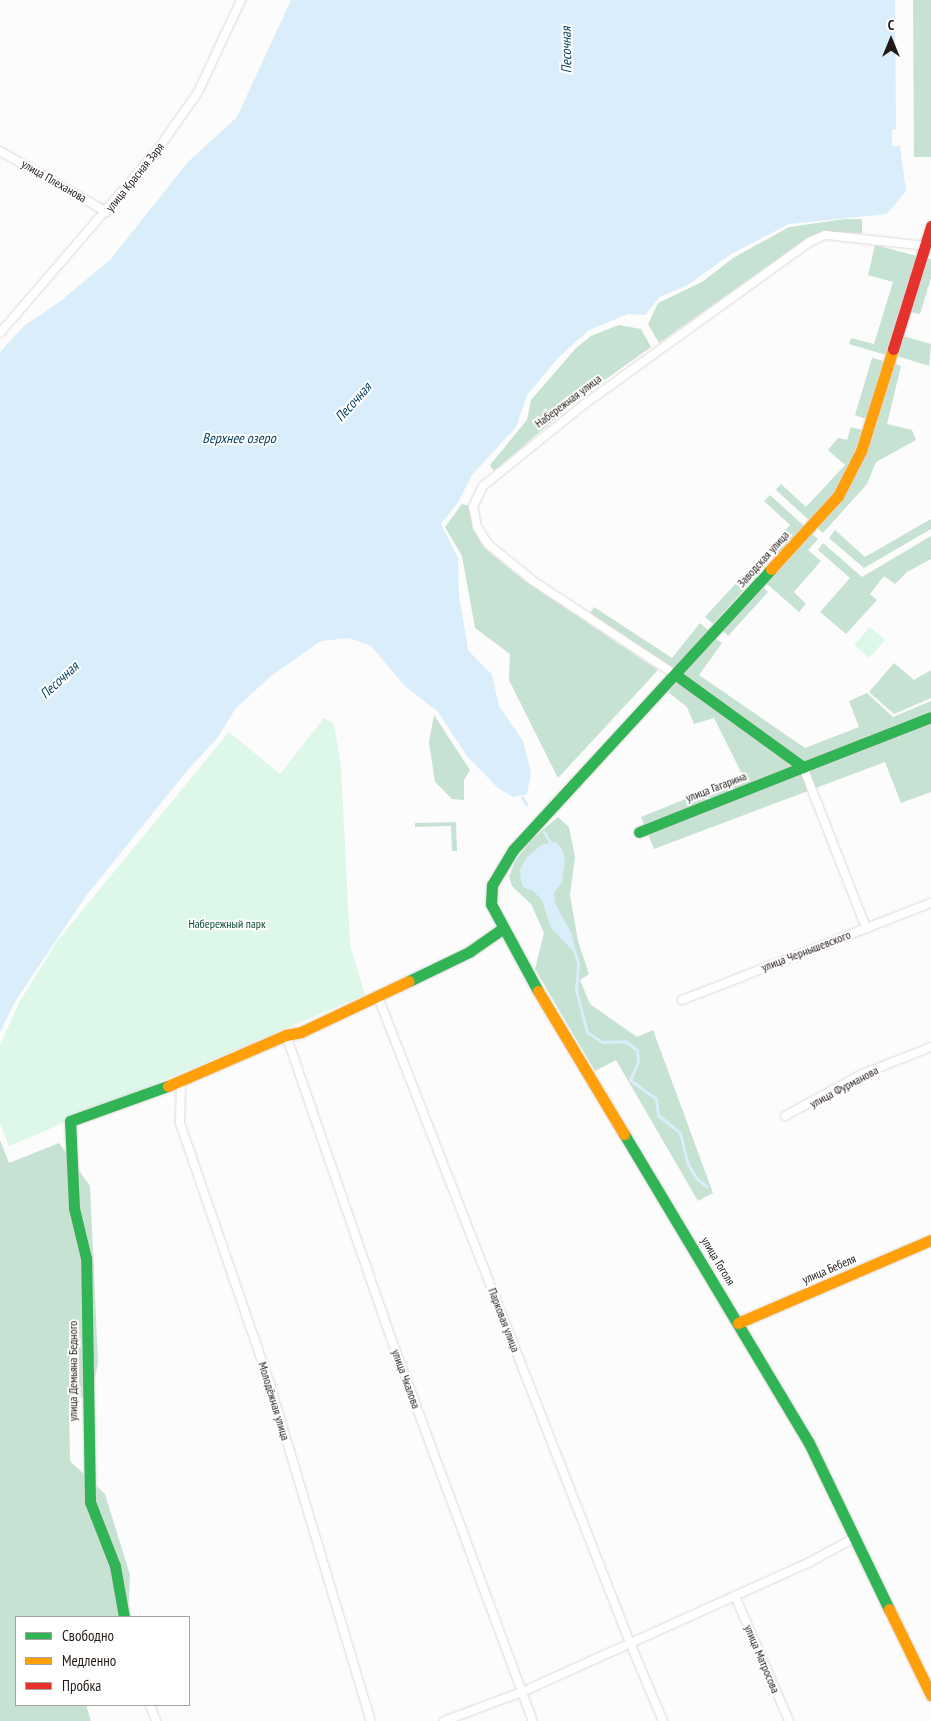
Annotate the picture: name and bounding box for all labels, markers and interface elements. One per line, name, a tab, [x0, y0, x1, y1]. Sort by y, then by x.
north arrow	[866, 15, 916, 65]
text: С	[888, 16, 894, 34]
water label: Песочная	[557, 27, 575, 73]
street label: улица Красная Заря	[103, 140, 167, 214]
street label: улица Плеханова	[19, 157, 89, 205]
street label: Набережная улица	[532, 371, 604, 431]
water label: Песочная	[331, 379, 375, 425]
water label: Верхнее озеро	[202, 430, 276, 446]
street label: Заводская улица	[734, 528, 792, 590]
water label: Песочная	[36, 658, 82, 702]
street label: улица Гагарина	[684, 769, 748, 805]
park label: Набережный парк	[188, 917, 266, 931]
street label: улица Чернышевского	[759, 927, 853, 975]
street label: улица Фурманова	[807, 1063, 881, 1111]
street label: улица Гоголя	[698, 1234, 738, 1288]
street label: улица Бебеля	[800, 1251, 858, 1287]
street label: Парковая улица	[485, 1286, 523, 1354]
street label: улица Демьяна Бедного	[66, 1321, 80, 1421]
street label: улица Чкалова	[389, 1347, 423, 1411]
street label: Молодёжная улица	[255, 1360, 293, 1442]
legend	[15, 1616, 190, 1706]
street label: улица Матросова	[741, 1623, 783, 1695]
text: Свободно	[62, 1626, 114, 1645]
text: Медленно	[62, 1651, 116, 1670]
text: Пробка	[62, 1676, 101, 1695]

